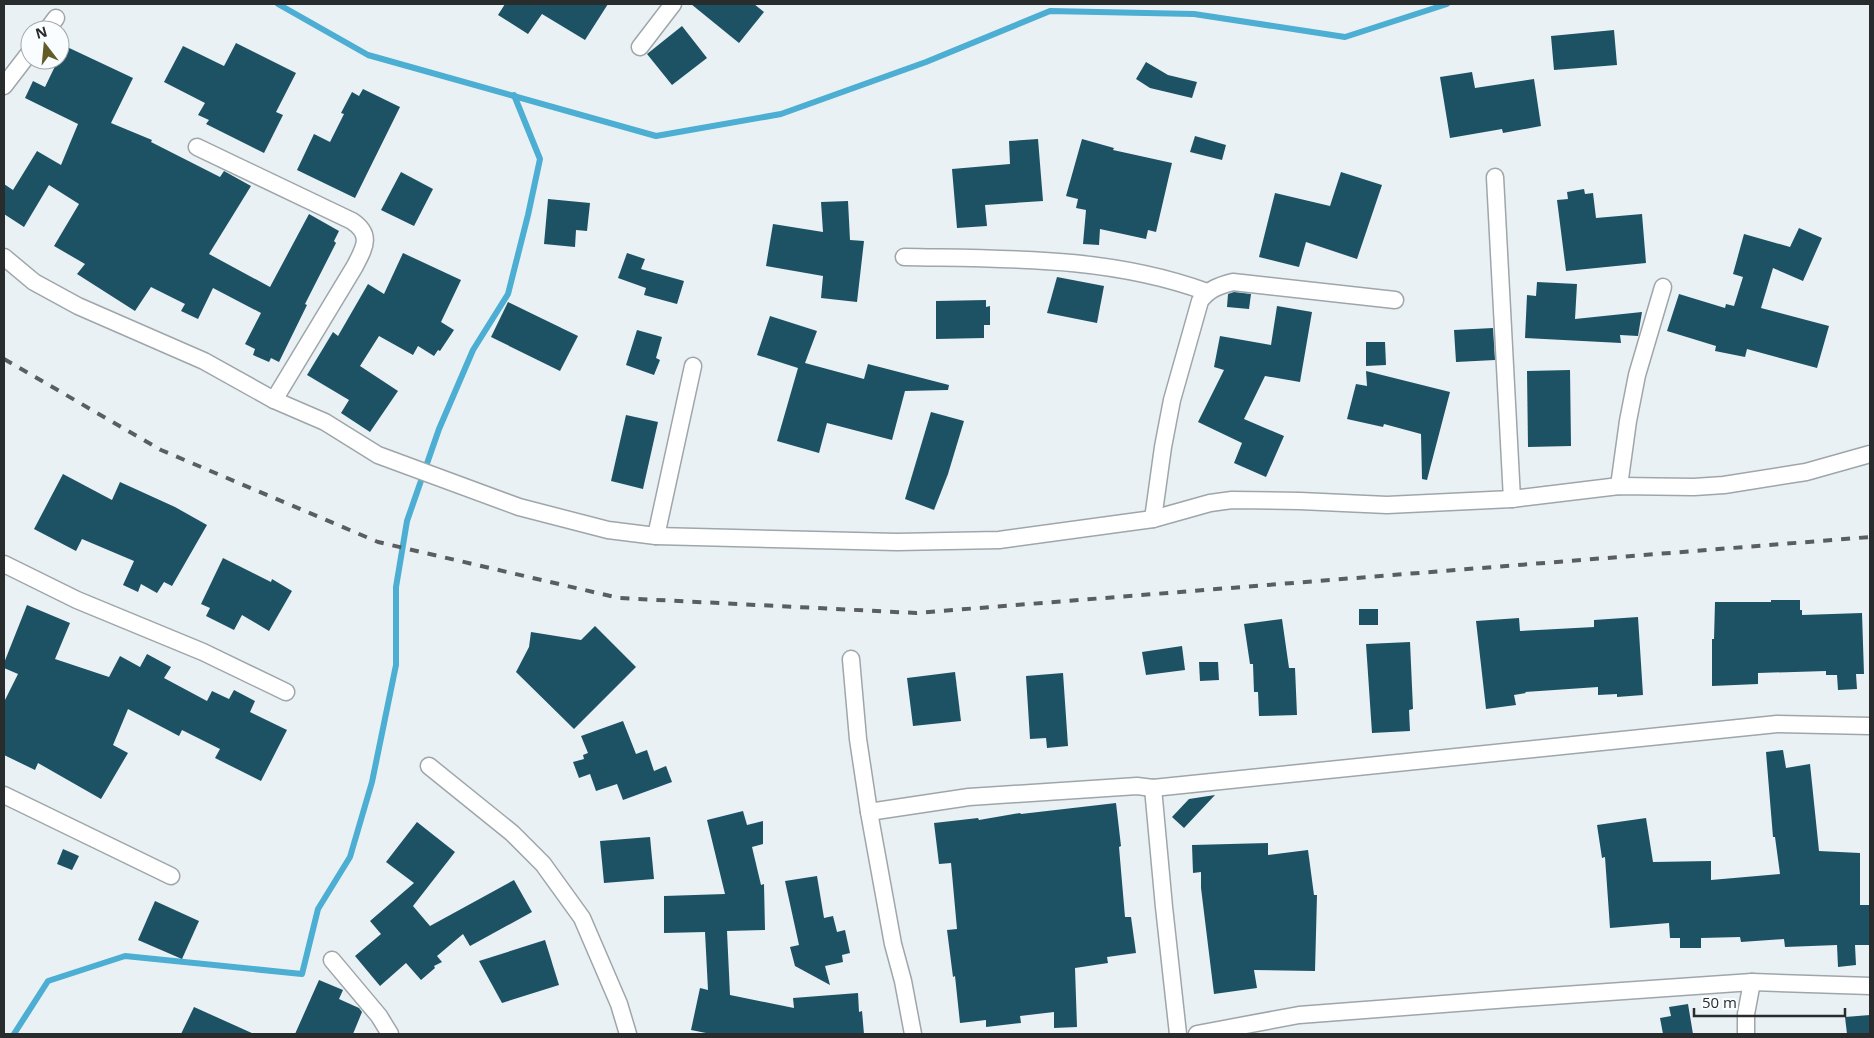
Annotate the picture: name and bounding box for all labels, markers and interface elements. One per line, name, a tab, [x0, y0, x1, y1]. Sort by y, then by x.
north arrow	[20, 20, 70, 70]
text: N	[33, 21, 49, 43]
scale bar	[1694, 986, 1845, 1018]
text: 50 m	[1702, 992, 1737, 1012]

